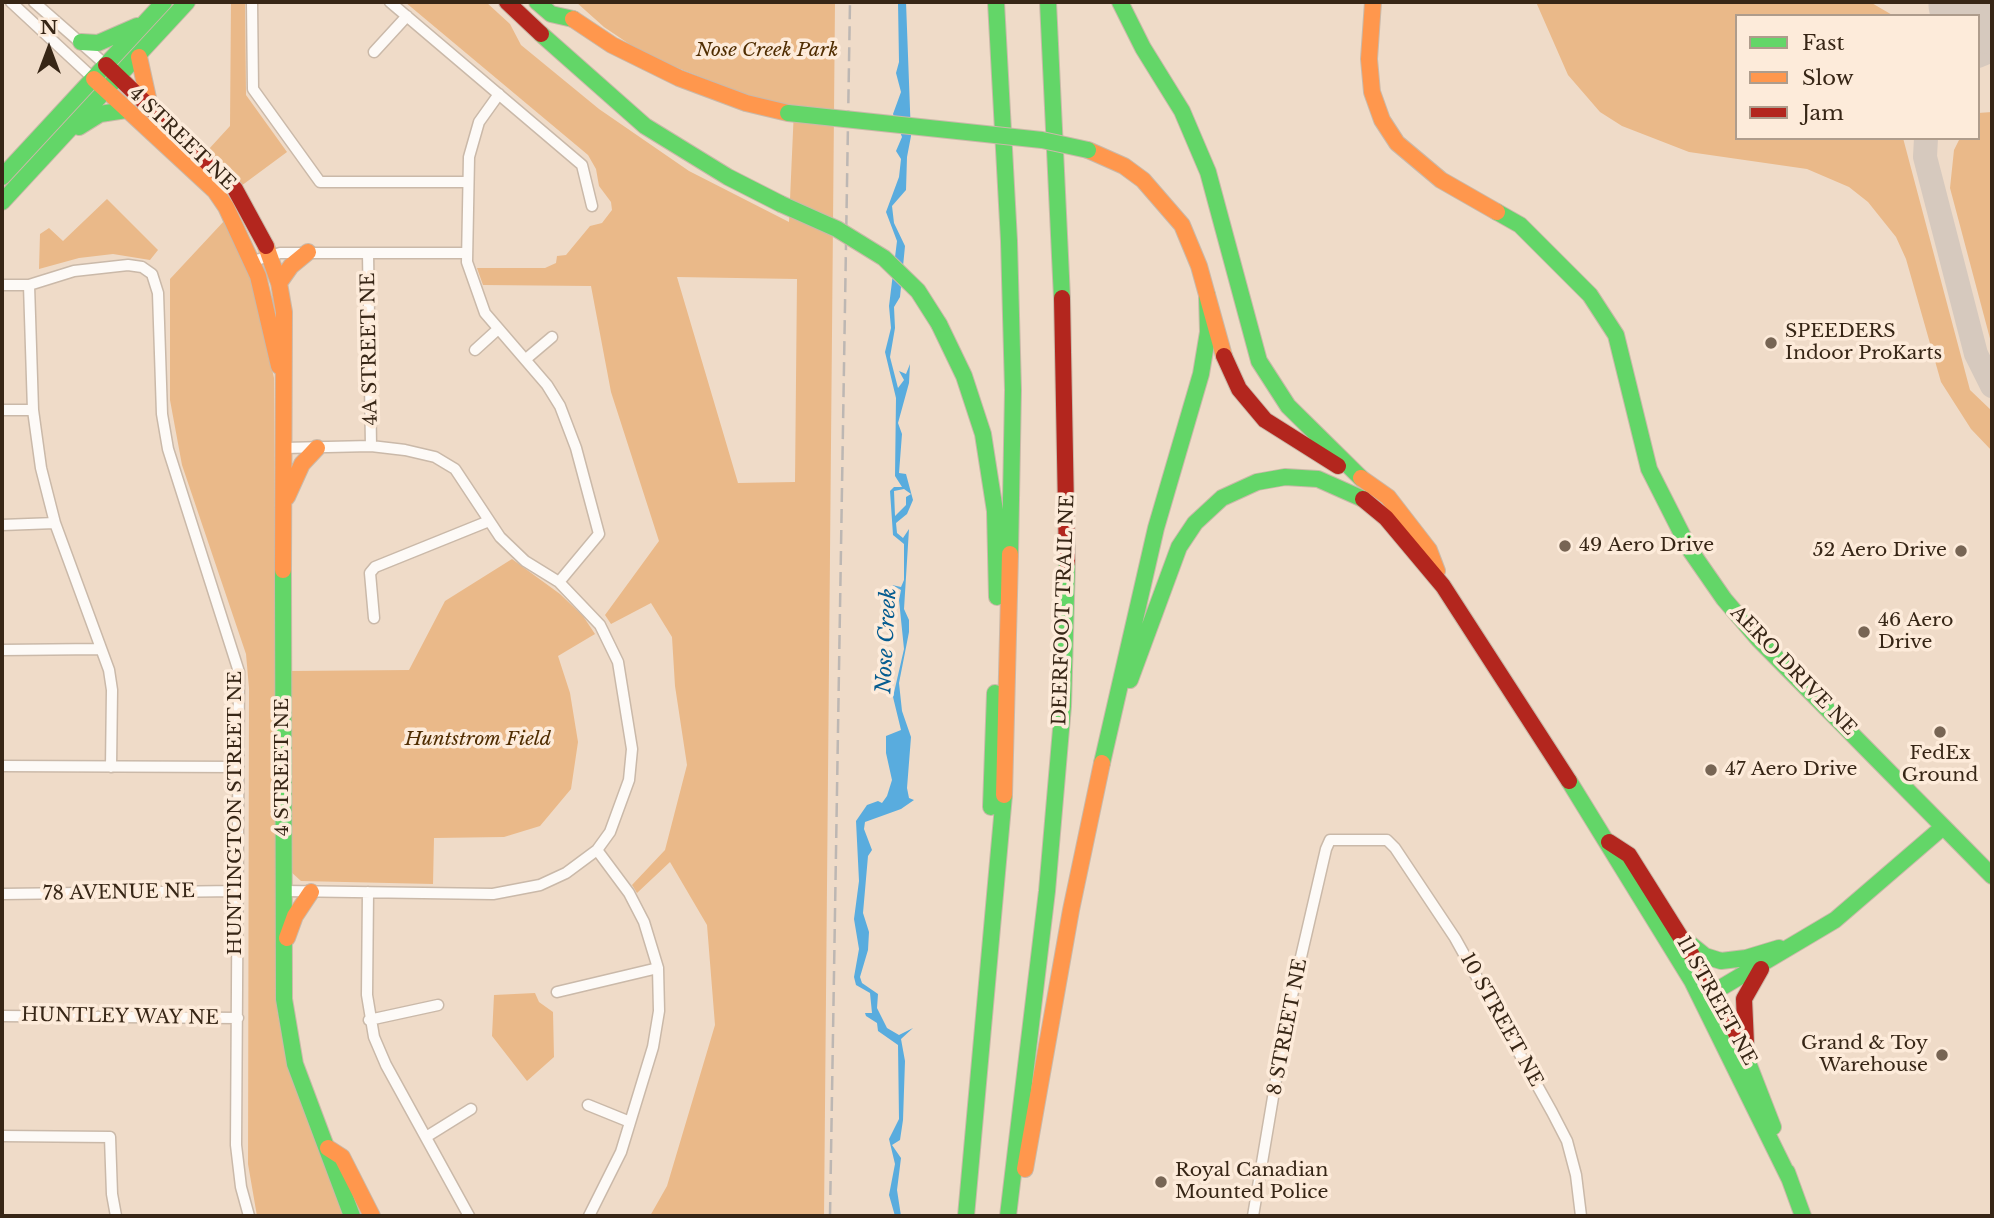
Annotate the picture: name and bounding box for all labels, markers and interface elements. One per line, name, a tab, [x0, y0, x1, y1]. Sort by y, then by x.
north arrow	[14, 14, 84, 84]
legend	[1735, 14, 1980, 140]
text: N	[40, 16, 58, 39]
text: Fast	[1802, 30, 1844, 56]
park label: Nose Creek Park	[696, 40, 838, 62]
text: Slow	[1802, 65, 1854, 91]
street label: 4 STREET NE	[124, 83, 240, 195]
text: Jam	[1802, 100, 1844, 126]
street label: 4A STREET NE	[357, 272, 383, 426]
place label: SPEEDERS Indoor ProKarts	[1785, 321, 1942, 365]
marker: SPEEDERS Indoor ProKarts	[1763, 335, 1779, 351]
street label: DEERFOOT TRAIL NE	[1049, 494, 1079, 726]
place label: 49 Aero Drive	[1579, 535, 1714, 557]
marker: 49 Aero Drive	[1557, 538, 1573, 554]
place label: 52 Aero Drive	[1813, 540, 1947, 562]
marker: 52 Aero Drive	[1953, 543, 1969, 559]
water label: Nose Creek	[872, 588, 902, 694]
street label: AERO DRIVE NE	[1725, 602, 1861, 740]
place label: 46 Aero Drive	[1878, 610, 1953, 654]
marker: 46 Aero Drive	[1856, 624, 1872, 640]
street label: HUNTINGTON STREET NE	[225, 671, 247, 955]
street label: 4 STREET NE	[272, 698, 294, 836]
marker: FedEx Ground	[1932, 724, 1948, 740]
park label: Huntstrom Field	[405, 729, 551, 751]
place label: FedEx Ground	[1902, 743, 1978, 787]
place label: 47 Aero Drive	[1725, 759, 1857, 781]
marker: 47 Aero Drive	[1703, 762, 1719, 778]
street label: 78 AVENUE NE	[43, 880, 195, 906]
street label: 11 STREET NE	[1671, 933, 1761, 1069]
street label: 10 STREET NE	[1455, 949, 1547, 1091]
street label: 8 STREET NE	[1264, 957, 1312, 1097]
street label: HUNTLEY WAY NE	[21, 1004, 219, 1030]
place label: Grand & Toy Warehouse	[1801, 1033, 1928, 1077]
marker: Grand & Toy Warehouse	[1934, 1047, 1950, 1063]
place label: Royal Canadian Mounted Police	[1175, 1160, 1328, 1204]
marker: Royal Canadian Mounted Police	[1153, 1174, 1169, 1190]

